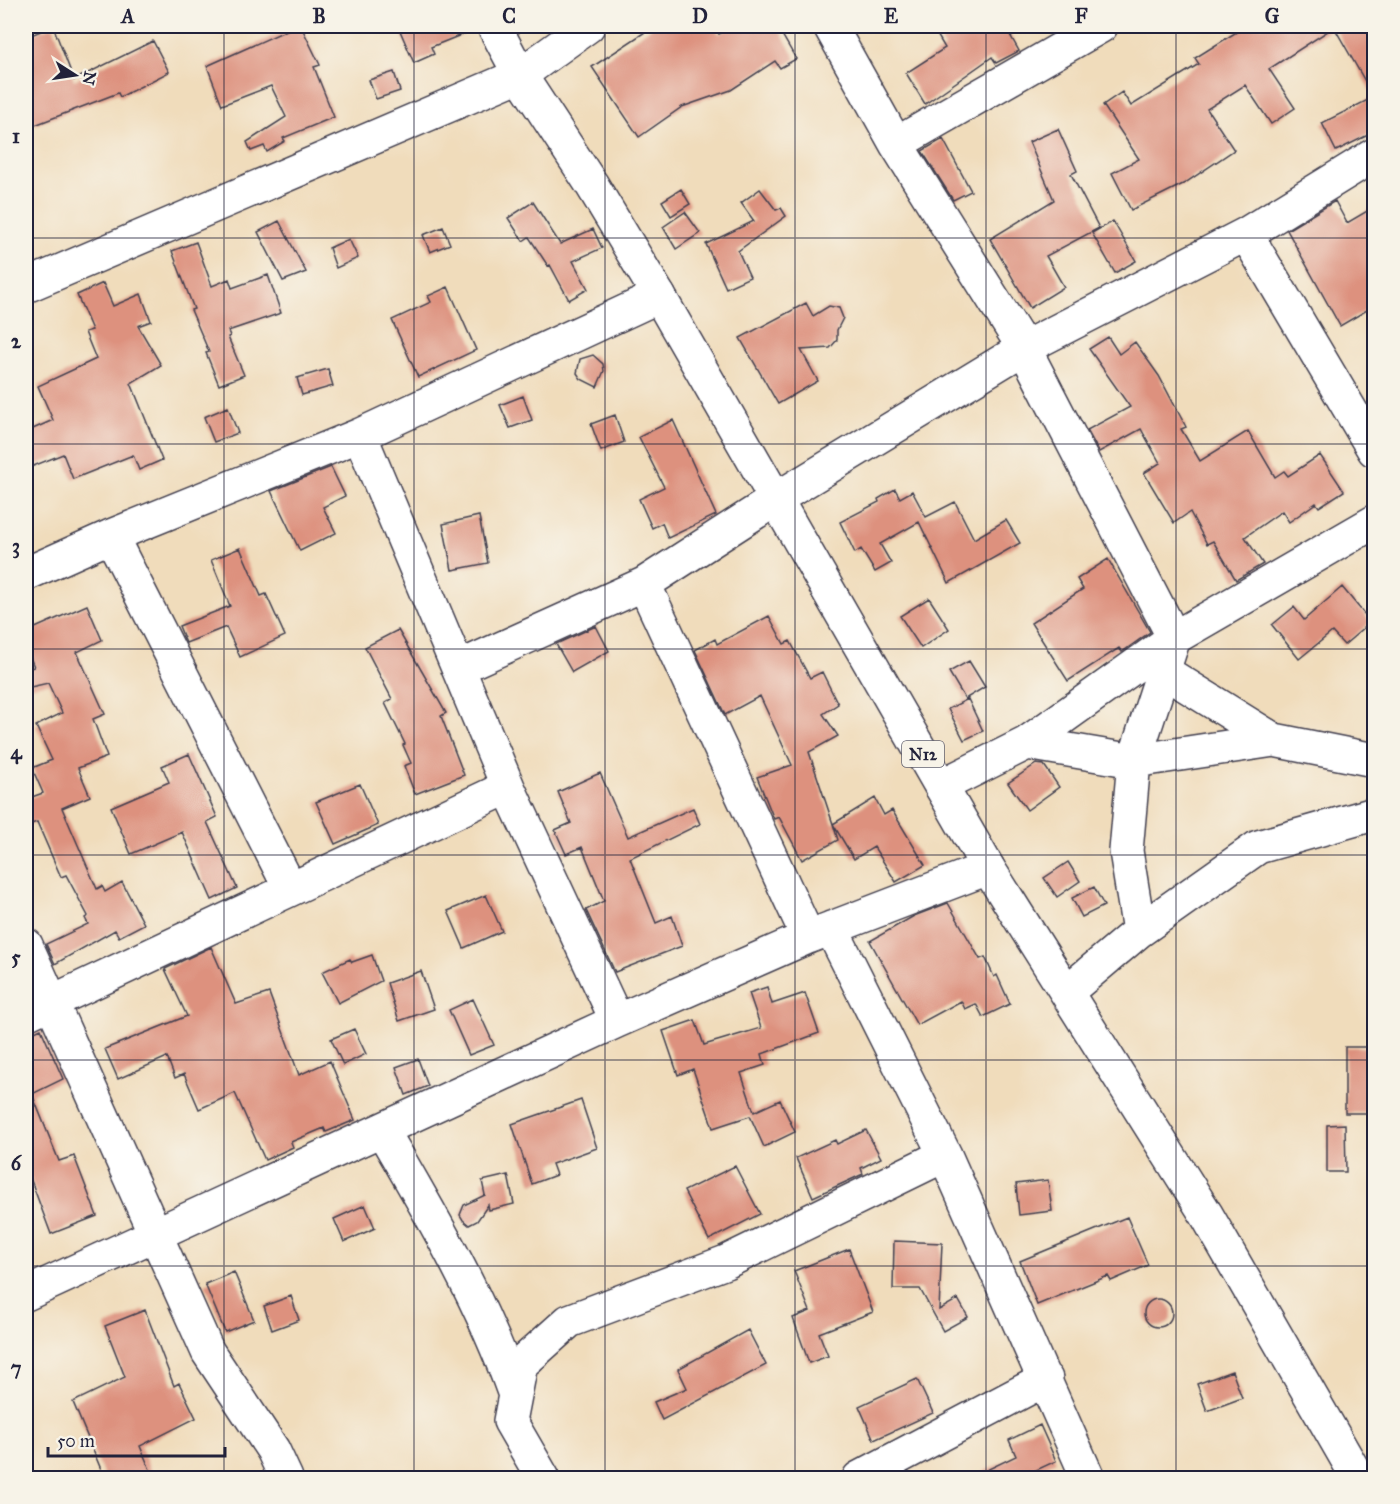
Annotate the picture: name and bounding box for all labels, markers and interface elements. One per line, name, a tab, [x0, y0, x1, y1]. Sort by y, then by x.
text: A	[119, 4, 135, 28]
text: B	[312, 4, 326, 28]
text: C	[502, 4, 516, 28]
text: D	[692, 4, 708, 28]
text: E	[884, 4, 899, 28]
text: F	[1074, 4, 1088, 28]
text: G	[1265, 4, 1280, 28]
north arrow	[45, 45, 105, 105]
text: N	[78, 69, 100, 87]
text: 1	[12, 124, 20, 148]
text: 2	[11, 329, 22, 353]
text: 3	[12, 534, 20, 559]
text: 4	[10, 740, 22, 765]
road number: N12	[902, 741, 944, 767]
text: 5	[11, 945, 21, 969]
text: 6	[11, 1151, 23, 1175]
text: 7	[11, 1356, 22, 1380]
scale bar	[48, 1420, 225, 1458]
text: 50 m	[57, 1430, 95, 1452]

